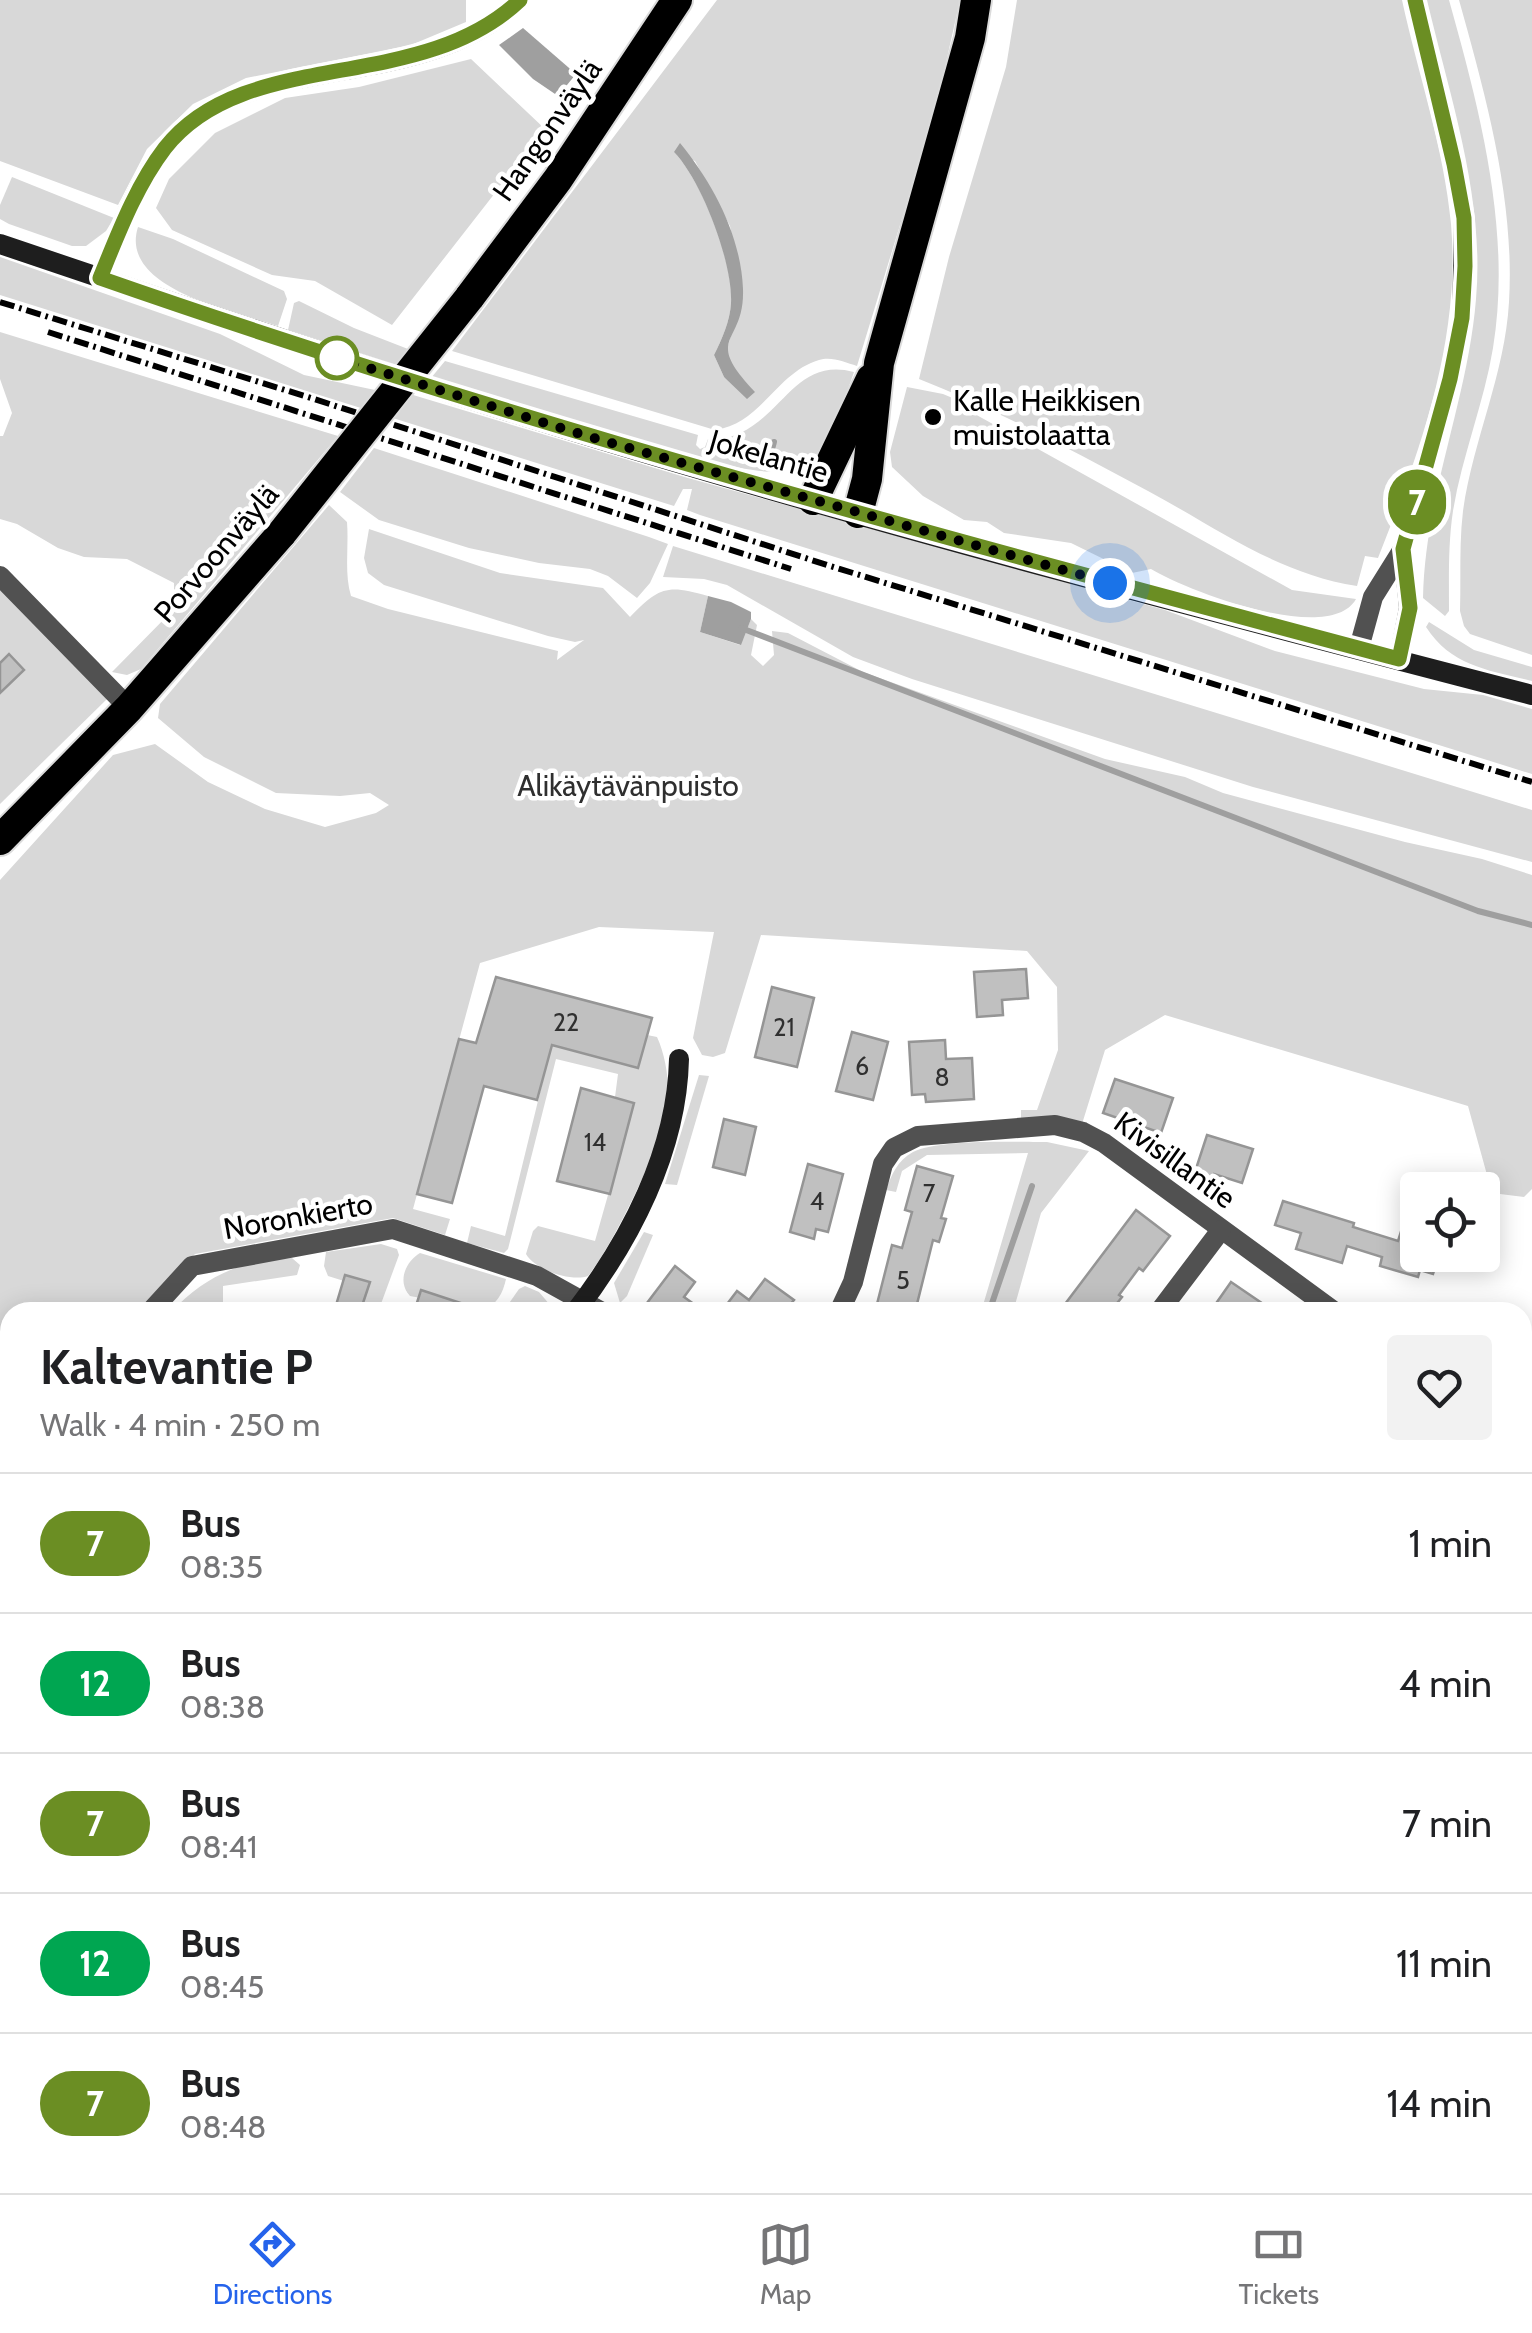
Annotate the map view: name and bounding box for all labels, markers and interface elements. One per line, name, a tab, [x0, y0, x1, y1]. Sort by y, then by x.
street label: Hangonväylä	[485, 51, 610, 208]
unlabelled marker	[316, 337, 358, 379]
place label: Kalle Heikkisen muistolaatta	[953, 382, 1141, 453]
marker: Kalle Heikkisen muistolaatta	[922, 406, 944, 428]
street label: Jokelantie	[704, 421, 833, 491]
line badge: 7	[1384, 470, 1450, 534]
street label: Porvoonväylä	[146, 476, 287, 630]
text: 7	[1408, 481, 1426, 524]
your location	[1085, 558, 1135, 608]
park label: Alikäytävänpuisto	[517, 767, 739, 804]
house number: 22	[553, 1007, 579, 1037]
house number: 21	[773, 1012, 795, 1042]
house number: 6	[855, 1051, 869, 1081]
house number: 8	[934, 1062, 950, 1092]
street label: Kivisillantie	[1107, 1104, 1243, 1216]
house number: 14	[584, 1127, 606, 1157]
map controls	[1400, 1172, 1500, 1272]
button: locate	[1400, 1172, 1500, 1272]
house number: 7	[923, 1178, 936, 1208]
street label: Noronkierto	[221, 1185, 375, 1247]
house number: 4	[810, 1186, 824, 1216]
house number: 5	[896, 1265, 910, 1295]
button: heart	[1387, 1335, 1492, 1440]
text: Kaltevantie P	[40, 1338, 313, 1396]
text: Walk · 4 min · 250 m	[40, 1405, 320, 1444]
text: Bus	[180, 1500, 241, 1547]
text: 1 min	[1408, 1520, 1492, 1567]
text: 7	[86, 1522, 104, 1565]
text: 08:35	[180, 1547, 263, 1586]
text: Bus	[180, 1640, 241, 1687]
text: 4 min	[1399, 1660, 1492, 1707]
text: 12	[79, 1662, 111, 1705]
text: 08:38	[180, 1687, 265, 1726]
text: Bus	[180, 1780, 241, 1827]
text: 7 min	[1402, 1800, 1492, 1847]
text: 7	[86, 1802, 104, 1845]
text: 08:41	[180, 1827, 257, 1866]
text: Bus	[180, 1920, 241, 1967]
text: 11 min	[1396, 1940, 1492, 1987]
text: 12	[79, 1942, 111, 1985]
text: 08:45	[180, 1967, 264, 2006]
text: Bus	[180, 2060, 241, 2107]
text: 14 min	[1386, 2080, 1492, 2127]
text: 7	[86, 2082, 104, 2125]
text: 08:48	[180, 2107, 266, 2146]
tab: Directions	[213, 2217, 332, 2311]
tab: Map	[758, 2217, 813, 2311]
tab: Tickets	[1239, 2217, 1319, 2311]

